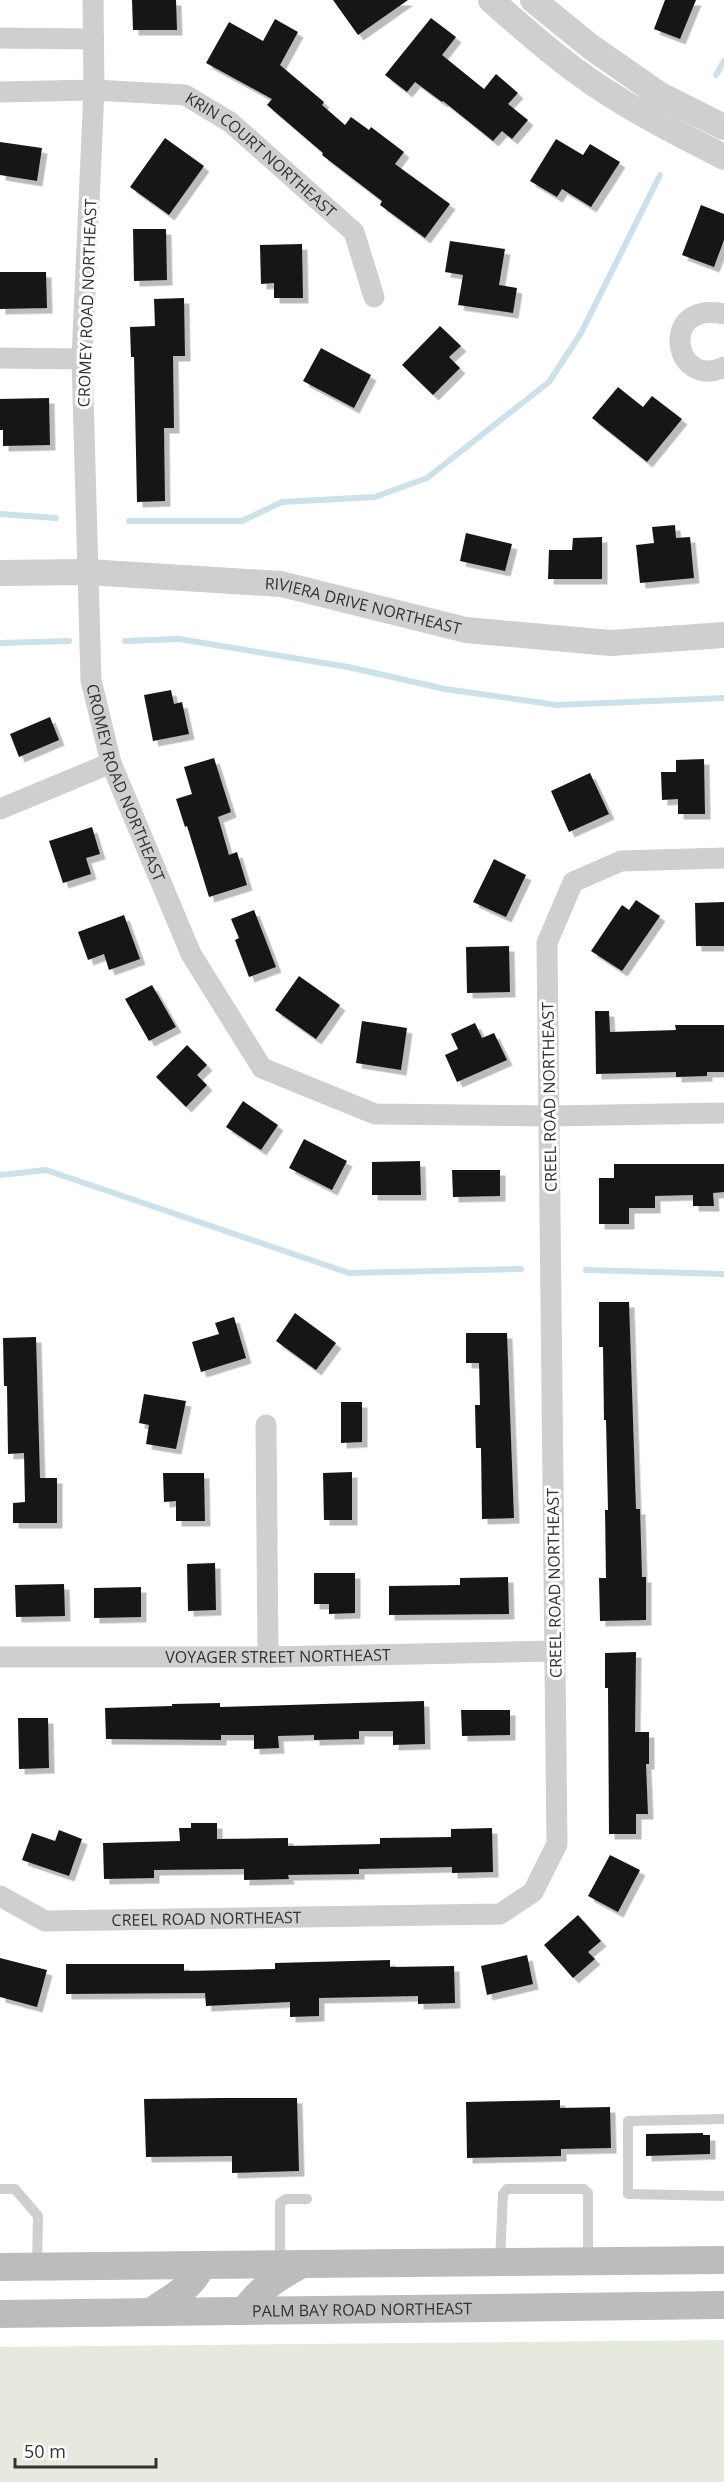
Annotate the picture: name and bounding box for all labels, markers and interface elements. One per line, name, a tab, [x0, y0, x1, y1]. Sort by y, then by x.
street label: KRIN COURT NORTHEAST	[181, 87, 341, 222]
street label: CROMEY ROAD NORTHEAST	[72, 198, 102, 408]
street label: RIVIERA DRIVE NORTHEAST	[264, 572, 464, 639]
street label: CROMEY ROAD NORTHEAST	[81, 682, 170, 885]
street label: CREEL ROAD NORTHEAST	[536, 1002, 562, 1192]
street label: CREEL ROAD NORTHEAST	[541, 1488, 567, 1678]
street label: VOYAGER STREET NORTHEAST	[165, 1643, 391, 1668]
street label: CREEL ROAD NORTHEAST	[111, 1906, 302, 1931]
street label: PALM BAY ROAD NORTHEAST	[252, 2297, 472, 2322]
scale bar	[15, 2431, 156, 2469]
text: 50 m	[24, 2439, 66, 2463]

